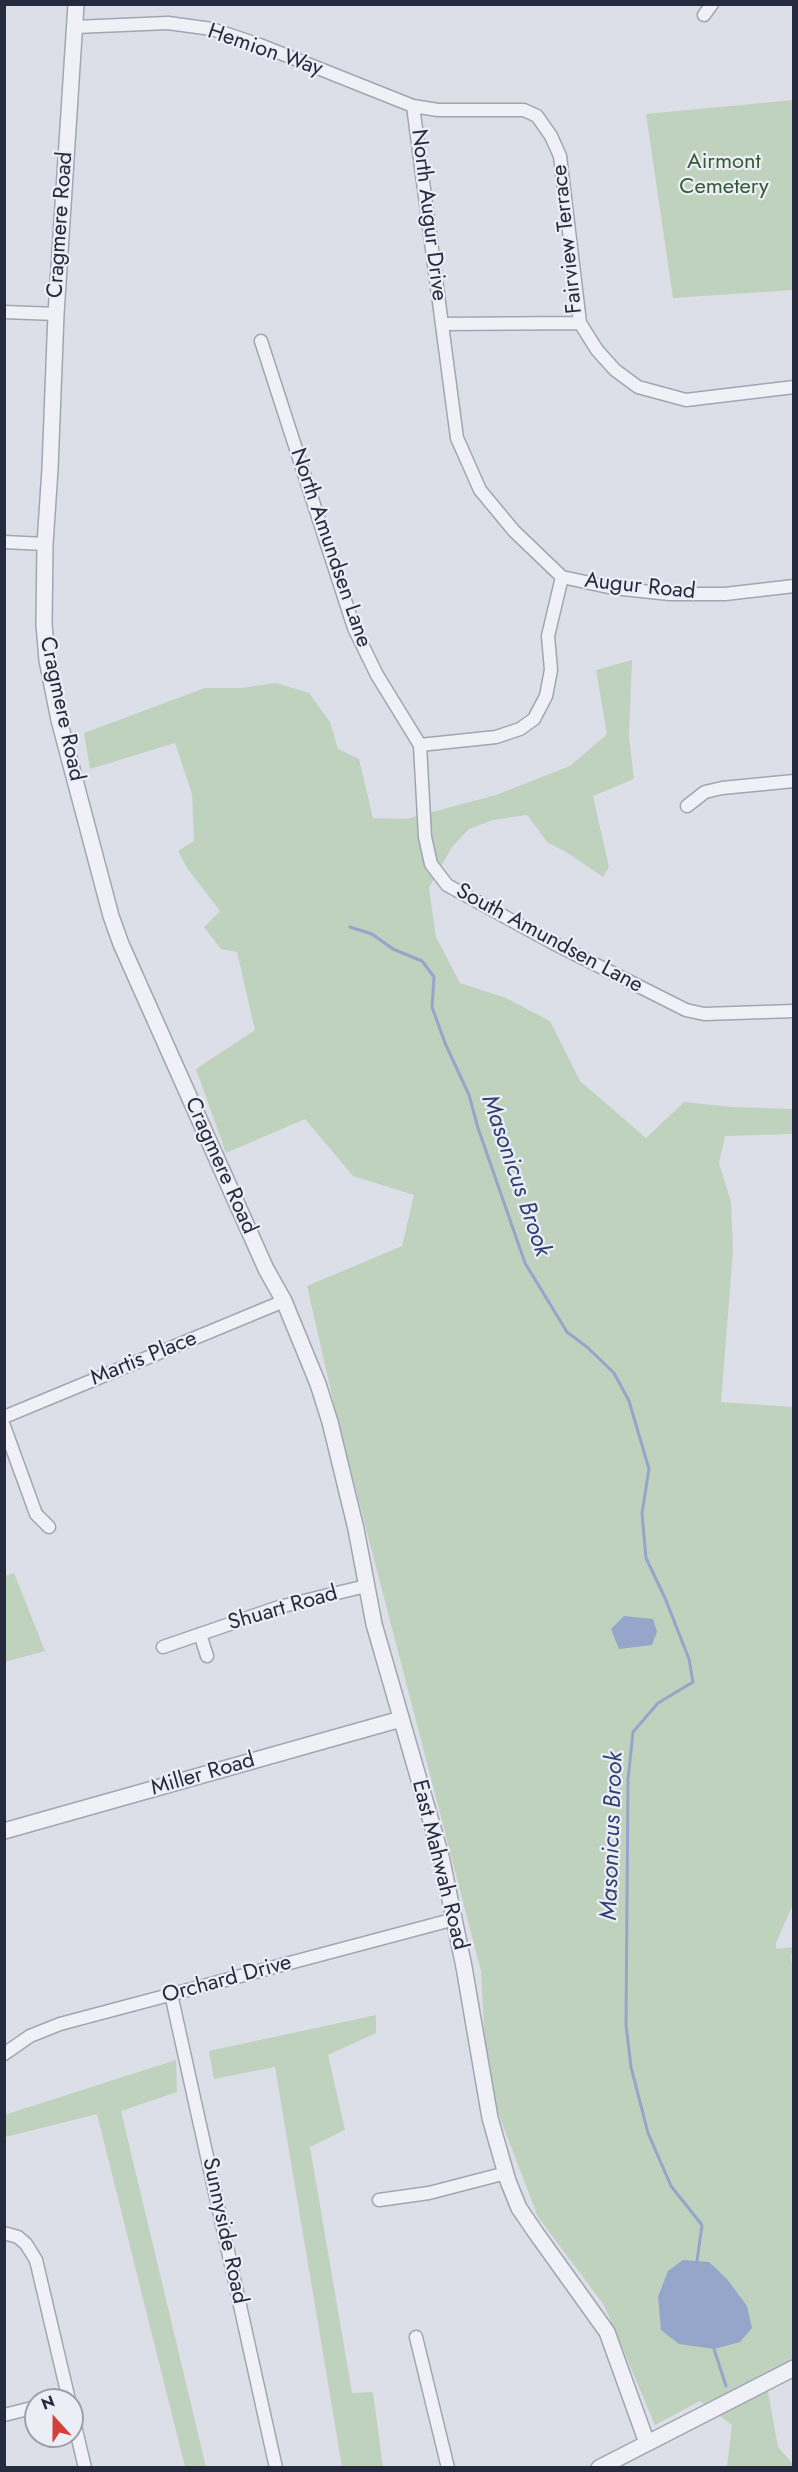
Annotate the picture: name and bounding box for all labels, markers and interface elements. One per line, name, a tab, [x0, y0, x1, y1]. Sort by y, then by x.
street label: Hemion Way	[204, 19, 326, 83]
street label: North Augur Drive	[404, 128, 452, 302]
park label: Airmont Cemetery	[679, 150, 769, 202]
street label: Cragmere Road	[43, 151, 79, 299]
street label: Fairview Terrace	[547, 163, 589, 315]
street label: North Amundsen Lane	[283, 445, 377, 651]
street label: Augur Road	[583, 568, 697, 606]
street label: Cragmere Road	[33, 634, 89, 784]
street label: South Amundsen Lane	[451, 879, 647, 999]
water label: Masonicus Brook	[474, 1092, 556, 1260]
street label: Cragmere Road	[178, 1094, 262, 1238]
street label: Martis Place	[87, 1326, 201, 1392]
street label: Shuart Road	[225, 1581, 341, 1637]
street label: Miller Road	[148, 1748, 258, 1802]
water label: Masonicus Brook	[596, 1751, 630, 1921]
street label: East Mahwah Road	[405, 1777, 473, 1953]
street label: Orchard Drive	[159, 1950, 295, 2010]
street label: Sunnyside Road	[196, 2155, 252, 2307]
north arrow	[24, 2388, 84, 2448]
text: N	[38, 2390, 58, 2416]

